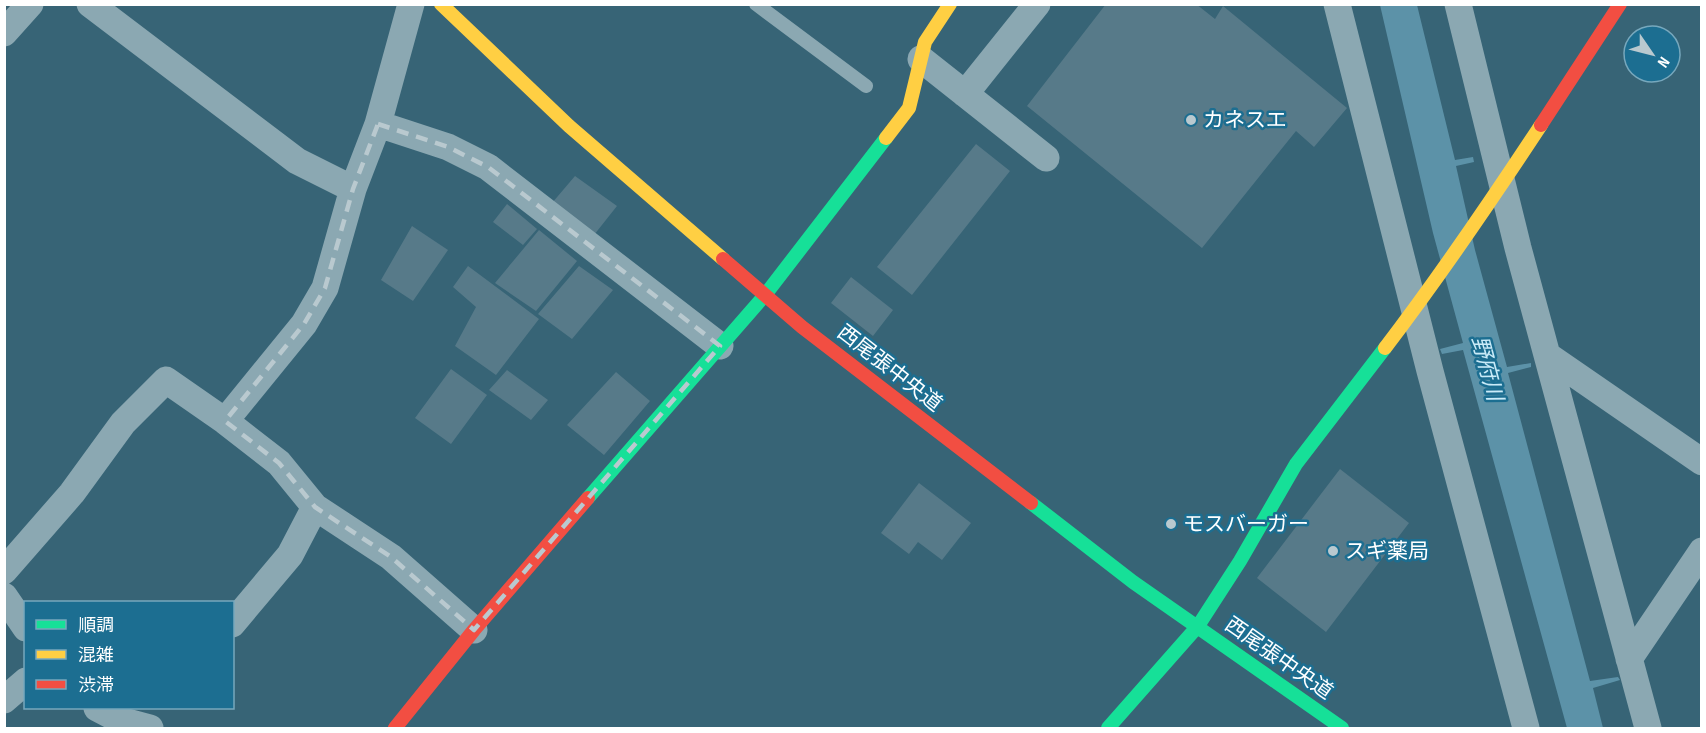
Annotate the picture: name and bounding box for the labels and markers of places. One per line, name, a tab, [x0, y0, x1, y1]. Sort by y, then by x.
place label: カネスエ	[1203, 108, 1287, 133]
marker: カネスエ	[1184, 113, 1198, 127]
place label: モスバーガー	[1183, 512, 1309, 537]
marker: モスバーガー	[1164, 517, 1178, 531]
place label: スギ薬局	[1345, 539, 1429, 564]
marker: スギ薬局	[1326, 544, 1340, 558]

